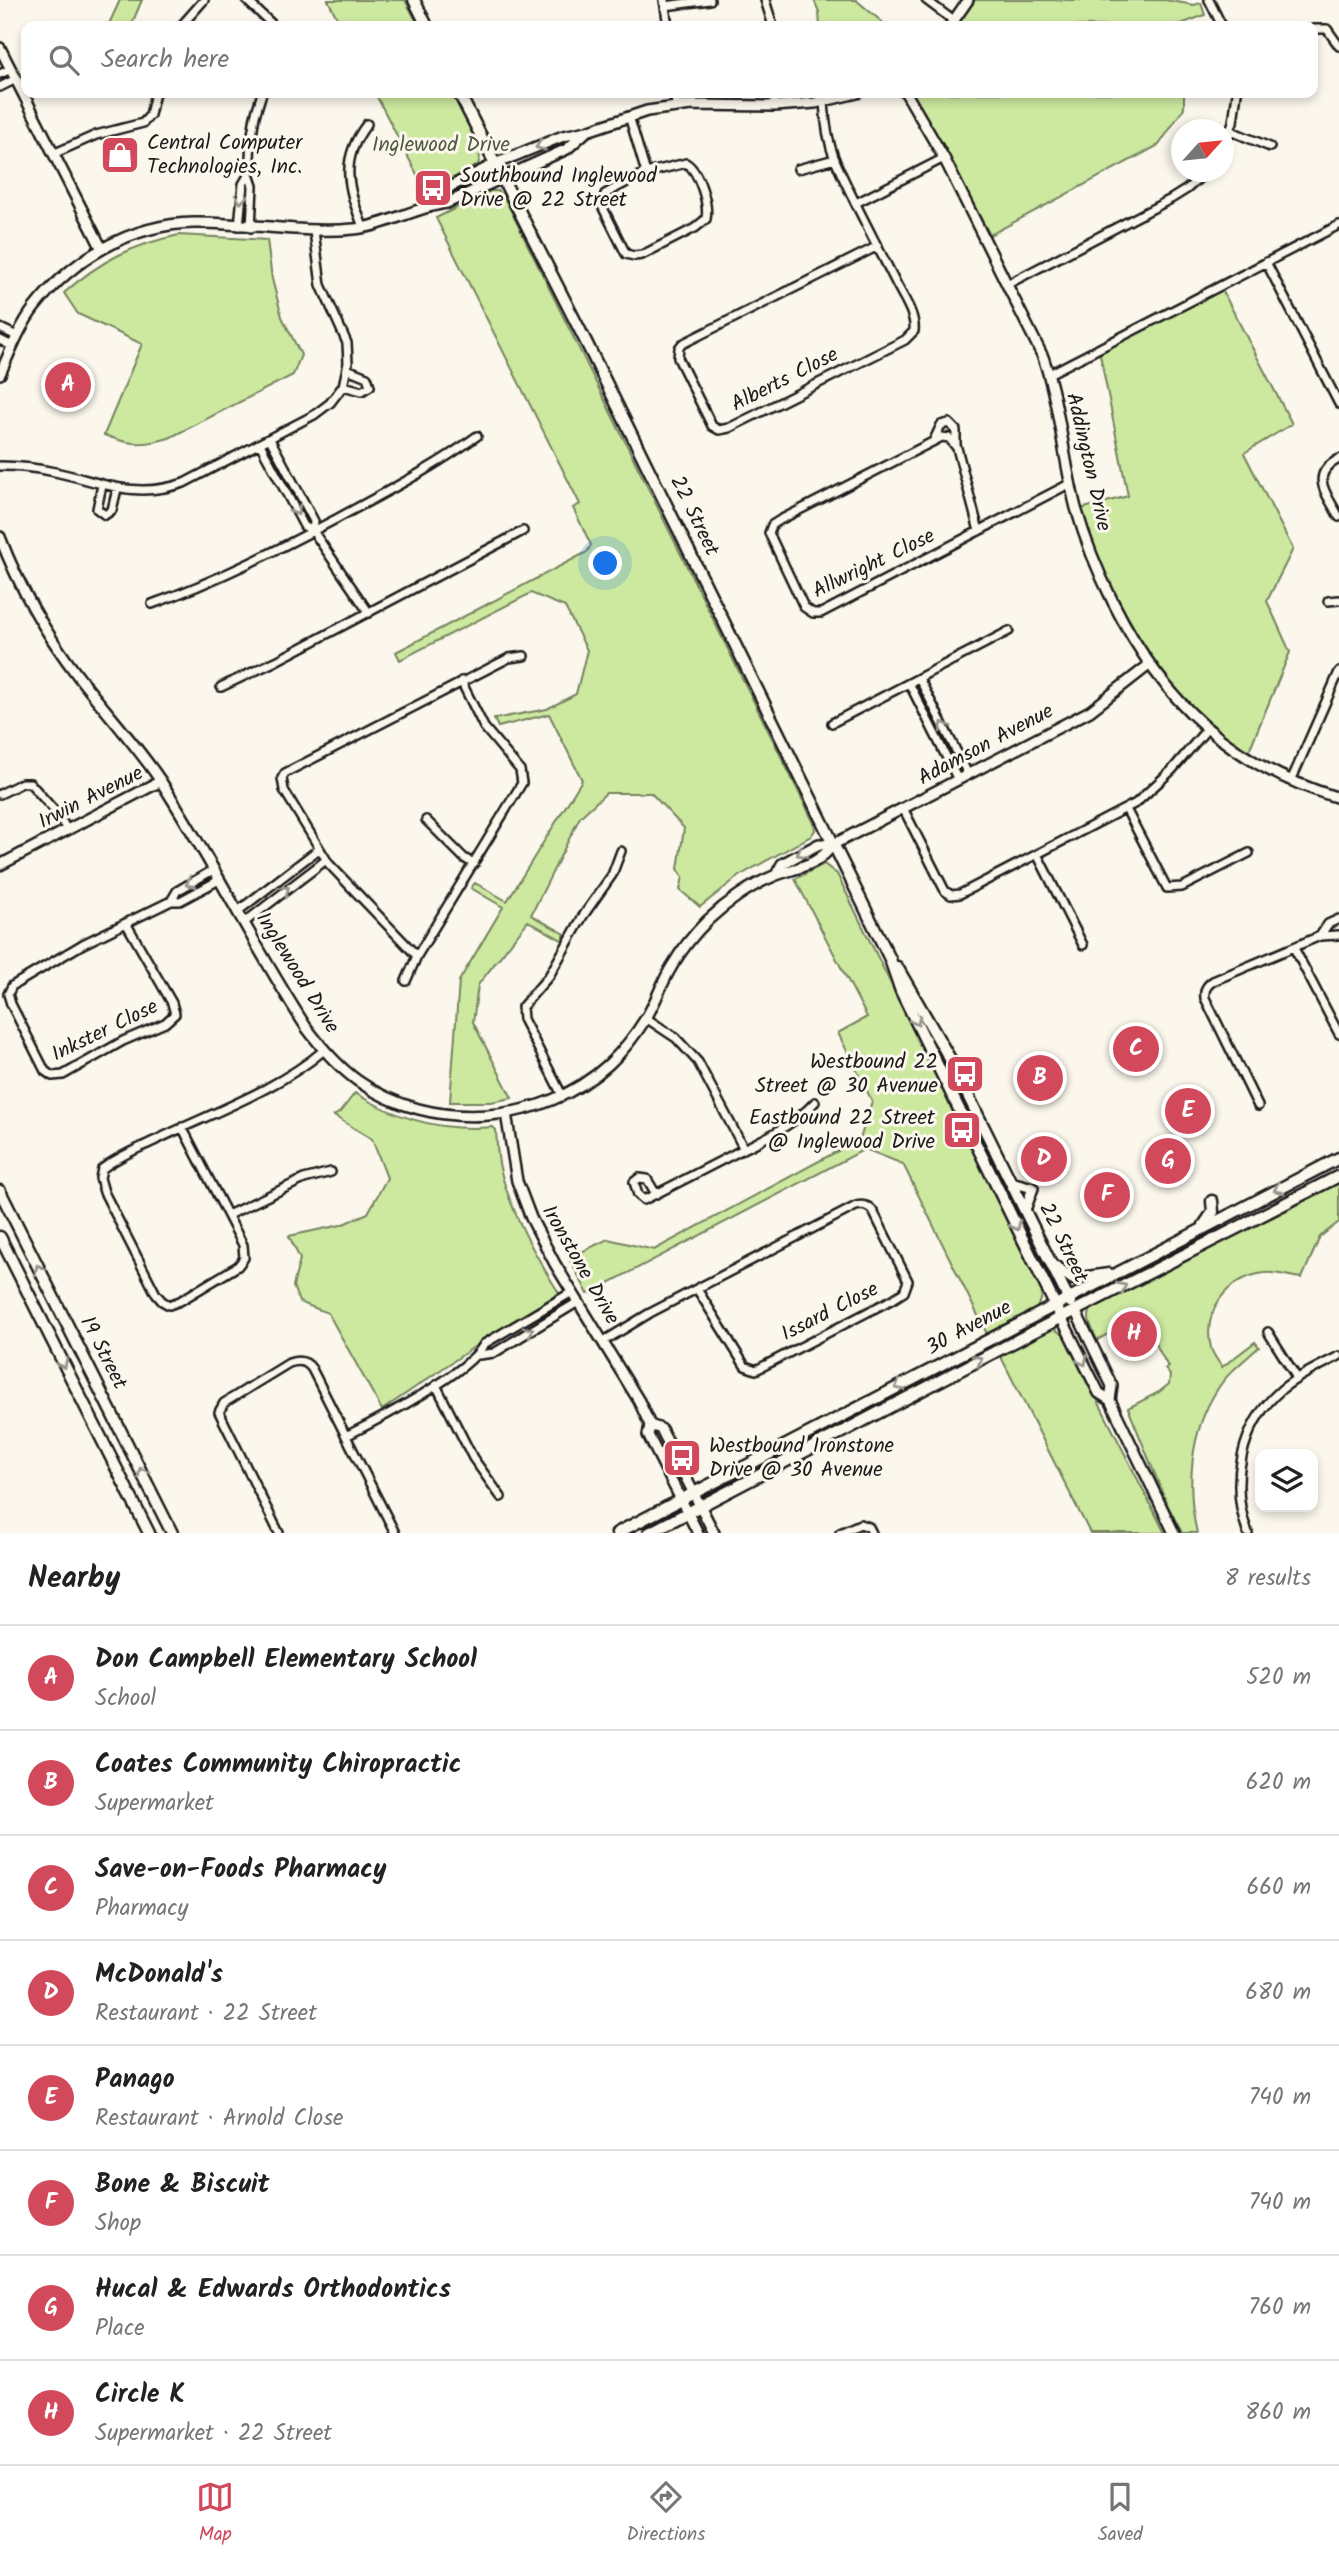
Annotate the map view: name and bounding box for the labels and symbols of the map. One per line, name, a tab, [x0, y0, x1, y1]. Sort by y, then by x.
north arrow	[1171, 119, 1234, 182]
place label: Central Computer Technologies, Inc.	[147, 127, 303, 184]
park label: Inglewood Drive	[372, 129, 511, 162]
shop icon: Central Computer Technologies, Inc.	[99, 134, 141, 176]
one-way arrow	[535, 137, 547, 151]
place label: Southbound Inglewood Drive @ 22 Street	[460, 160, 657, 217]
bus stop icon: Southbound Inglewood Drive @ 22 Street	[412, 167, 454, 209]
one-way arrow	[234, 194, 249, 205]
street label: Alberts Close	[726, 339, 845, 421]
pin: A	[45, 359, 91, 411]
street label: Addington Drive	[1056, 390, 1120, 535]
street label: 22 Street	[660, 470, 728, 563]
one-way arrow	[288, 504, 301, 517]
street label: Allwright Close	[807, 520, 941, 608]
your location	[588, 546, 622, 580]
street label: Adamson Avenue	[912, 695, 1060, 795]
one-way arrow	[938, 721, 952, 733]
street label: Irwin Avenue	[33, 757, 150, 839]
one-way arrow	[796, 845, 808, 859]
one-way arrow	[184, 875, 197, 888]
one-way arrow	[277, 886, 290, 899]
street label: Inglewood Drive	[246, 906, 348, 1041]
street label: Inkster Close	[46, 991, 164, 1071]
one-way arrow	[908, 1014, 922, 1026]
pin: C	[1113, 1023, 1159, 1075]
place label: Westbound 22 Street @ 30 Avenue	[755, 1046, 939, 1103]
pin: B	[1017, 1052, 1063, 1104]
bus stop icon: Westbound 22 Street @ 30 Avenue	[944, 1053, 986, 1095]
pin: E	[1165, 1085, 1211, 1137]
place label: Eastbound 22 Street @ Inglewood Drive	[749, 1102, 936, 1159]
bus stop icon: Eastbound 22 Street @ Inglewood Drive	[941, 1109, 983, 1151]
pin: D	[1021, 1133, 1067, 1185]
pin: G	[1145, 1135, 1191, 1187]
pin: F	[1084, 1169, 1130, 1221]
one-way arrow	[1273, 1180, 1285, 1194]
street label: 22 Street	[1029, 1197, 1097, 1290]
street label: Ironstone Drive	[532, 1199, 628, 1332]
one-way arrow	[1008, 1219, 1022, 1231]
one-way arrow	[34, 1264, 48, 1276]
street label: Issard Close	[775, 1273, 885, 1351]
one-way arrow	[1115, 1281, 1127, 1295]
street label: 30 Avenue	[920, 1291, 1018, 1364]
pin: H	[1111, 1308, 1157, 1360]
street label: 19 Street	[70, 1311, 136, 1396]
one-way arrow	[522, 1327, 535, 1340]
one-way arrow	[1075, 1354, 1089, 1366]
one-way arrow	[971, 1355, 983, 1369]
one-way arrow	[55, 1357, 69, 1369]
one-way arrow	[894, 1377, 906, 1391]
place label: Westbound Ironstone Drive @ 30 Avenue	[709, 1430, 895, 1487]
bus stop icon: Westbound Ironstone Drive @ 30 Avenue	[661, 1437, 703, 1479]
one-way arrow	[136, 1467, 150, 1479]

